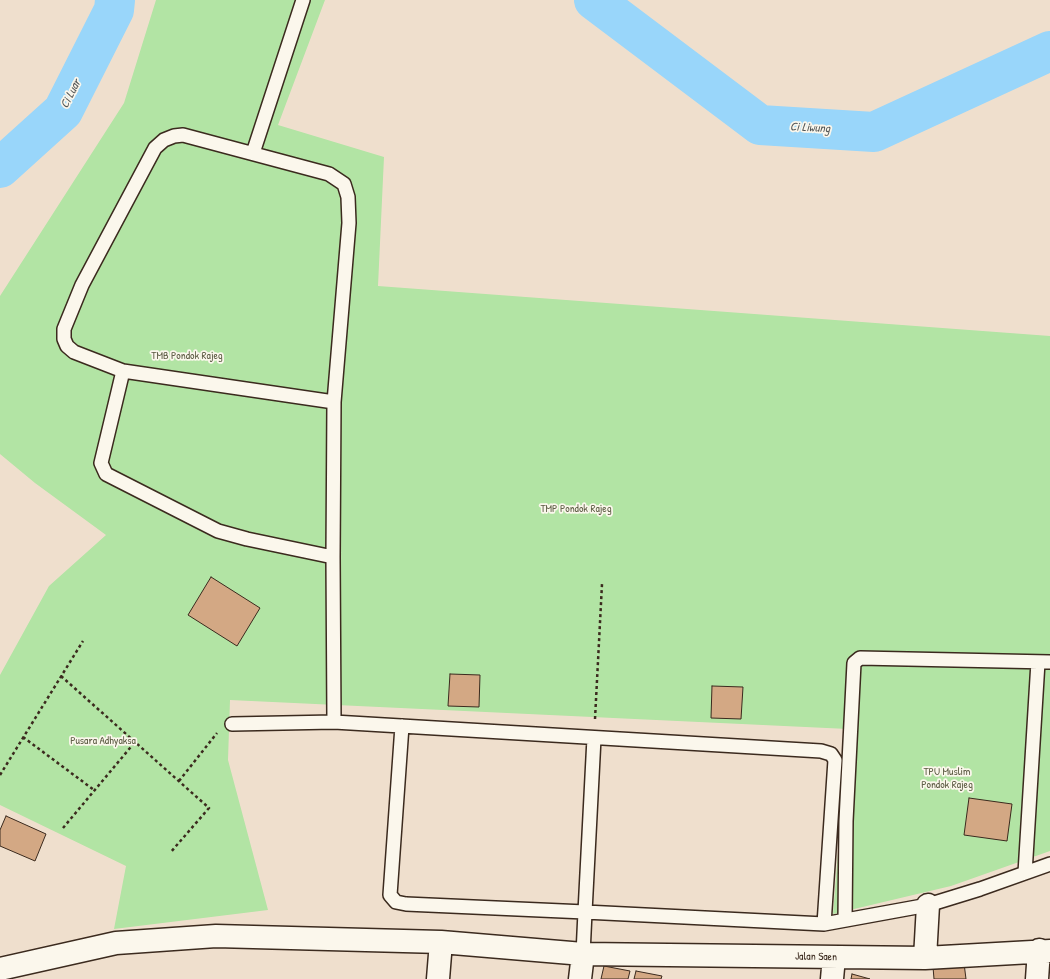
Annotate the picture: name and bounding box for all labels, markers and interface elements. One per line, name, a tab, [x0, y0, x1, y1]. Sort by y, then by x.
water label: Ci Luar	[58, 77, 84, 111]
water label: Ci Liwung	[790, 120, 830, 136]
park label: TMB Pondok Rajeg	[151, 349, 223, 363]
park label: TMP Pondok Rajeg	[540, 502, 612, 516]
park label: Pusara Adhyaksa	[70, 734, 136, 748]
park label: TPU Muslim Pondok Rajeg	[921, 765, 973, 791]
street label: Jalan Saen	[795, 950, 837, 964]

